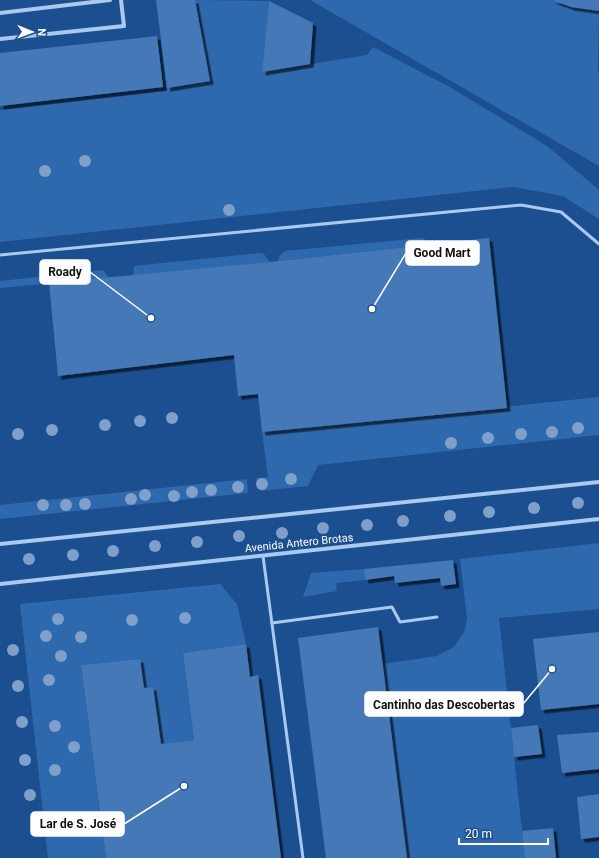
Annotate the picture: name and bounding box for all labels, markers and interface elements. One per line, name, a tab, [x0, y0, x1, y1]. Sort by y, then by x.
north arrow	[12, 12, 52, 52]
text: N	[35, 28, 48, 36]
callout: Good Mart	[406, 241, 479, 265]
text: Good Mart	[413, 246, 471, 260]
callout: Roady	[40, 260, 90, 284]
text: Roady	[48, 265, 83, 279]
street label: Avenida Antero Brotas	[244, 531, 354, 555]
callout: Cantinho das Descobertas	[365, 692, 523, 716]
text: Cantinho das Descobertas	[373, 698, 515, 712]
callout: Lar de S. José	[31, 812, 124, 836]
text: Lar de S. José	[40, 817, 117, 831]
scale bar	[459, 820, 548, 846]
text: 20 m	[465, 827, 492, 841]

